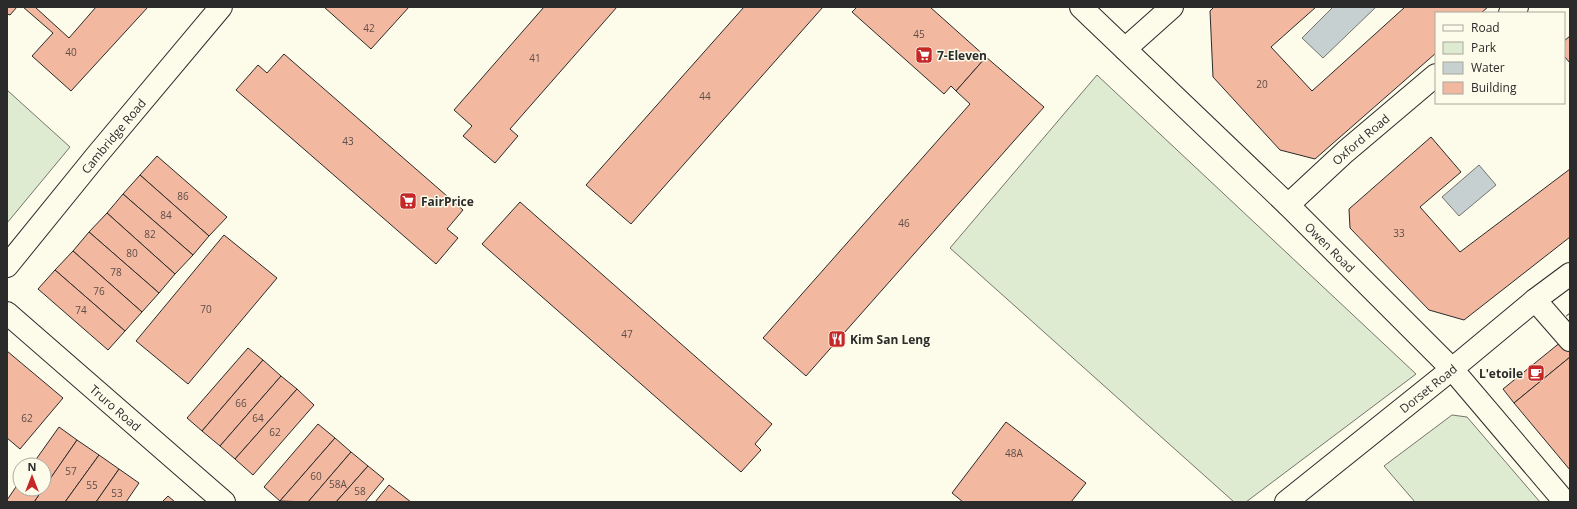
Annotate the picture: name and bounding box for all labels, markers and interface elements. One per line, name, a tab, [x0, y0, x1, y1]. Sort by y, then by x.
legend	[1435, 12, 1565, 104]
text: Road	[1471, 19, 1500, 36]
house number: 42	[363, 21, 375, 35]
house number: 45	[913, 27, 925, 41]
text: Park	[1471, 39, 1497, 56]
house number: 40	[65, 45, 77, 59]
supermarket icon: 7-Eleven	[914, 45, 934, 65]
place label: 7-Eleven	[937, 47, 987, 64]
house number: 41	[529, 51, 541, 65]
text: Water	[1471, 59, 1505, 76]
house number: 20	[1256, 77, 1268, 91]
text: Building	[1471, 79, 1517, 96]
house number: 44	[699, 89, 711, 103]
street label: Cambridge Road	[77, 95, 149, 177]
street label: Oxford Road	[1328, 110, 1393, 169]
house number: 43	[342, 134, 354, 148]
house number: 86	[177, 189, 189, 203]
supermarket icon: FairPrice	[398, 191, 418, 211]
place label: FairPrice	[421, 193, 474, 210]
house number: 84	[160, 208, 172, 222]
house number: 46	[898, 216, 910, 230]
street label: Owen Road	[1301, 218, 1359, 276]
house number: 33	[1393, 226, 1405, 240]
house number: 82	[144, 227, 156, 241]
house number: 80	[126, 246, 138, 260]
house number: 78	[110, 265, 122, 279]
house number: 76	[93, 284, 105, 298]
house number: 70	[200, 302, 212, 316]
house number: 74	[75, 303, 87, 317]
house number: 47	[621, 327, 633, 341]
restaurant icon: Kim San Leng	[827, 329, 847, 349]
place label: Kim San Leng	[850, 331, 930, 348]
street label: Dorset Road	[1396, 360, 1460, 417]
cafe icon: L'etoile	[1526, 363, 1546, 383]
place label: L'etoile	[1479, 365, 1523, 382]
street label: Truro Road	[86, 381, 145, 435]
house number: 66	[235, 396, 247, 410]
house number: 62	[21, 411, 33, 425]
house number: 64	[252, 411, 264, 425]
house number: 62	[269, 425, 281, 439]
house number: 48A	[1005, 446, 1024, 460]
north arrow	[12, 457, 52, 497]
text: N	[28, 459, 36, 474]
house number: 57	[65, 464, 77, 478]
house number: 60	[310, 469, 322, 483]
house number: 58A	[329, 477, 348, 491]
house number: 55	[86, 478, 98, 492]
house number: 58	[354, 484, 366, 498]
house number: 53	[111, 486, 123, 500]

